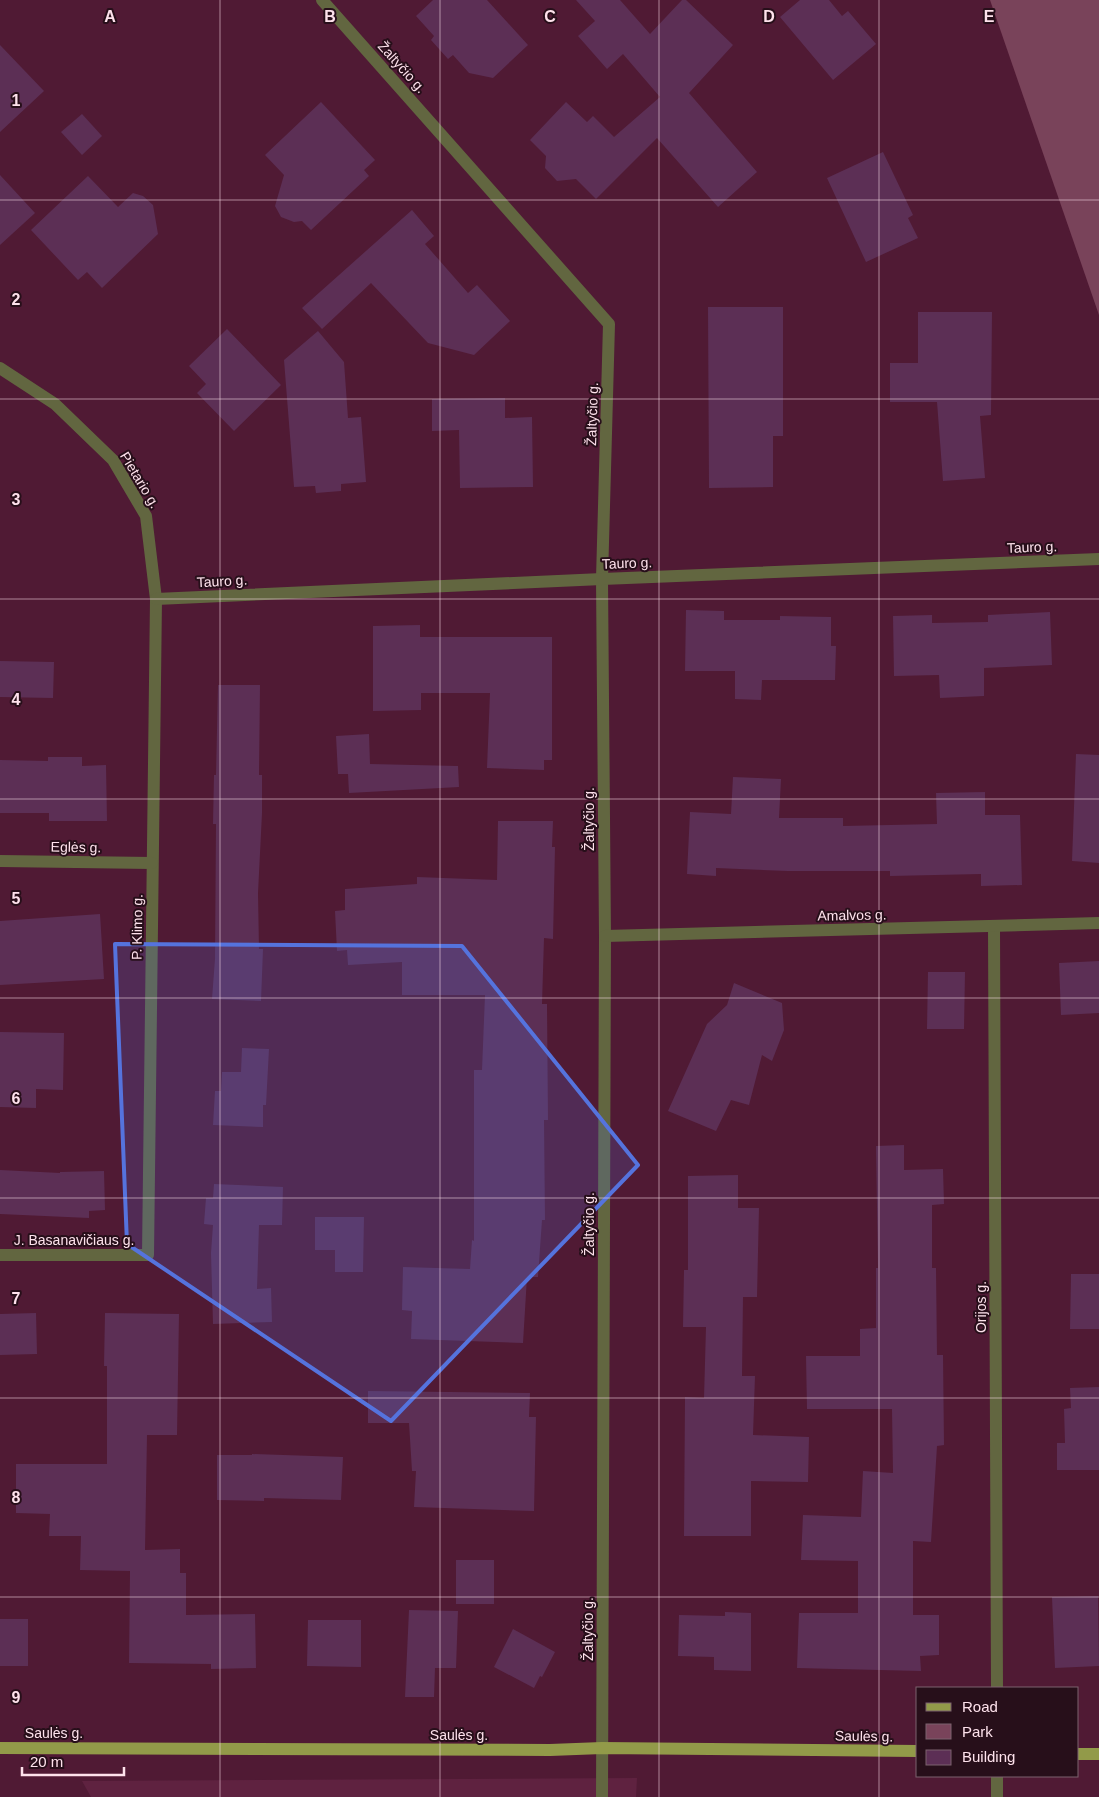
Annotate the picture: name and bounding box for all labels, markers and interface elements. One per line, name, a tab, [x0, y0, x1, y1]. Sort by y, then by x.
text: A	[104, 8, 116, 25]
text: B	[324, 8, 336, 25]
text: C	[544, 8, 556, 25]
text: D	[763, 8, 775, 25]
text: E	[984, 8, 995, 25]
street label: Žaltyčio g.	[375, 38, 429, 96]
text: 1	[12, 92, 21, 109]
text: 2	[12, 291, 21, 308]
street label: Žaltyčio g.	[583, 382, 601, 446]
street label: Pietario g.	[117, 449, 163, 511]
text: 3	[12, 491, 21, 508]
street label: Tauro g.	[1006, 538, 1058, 556]
street label: Tauro g.	[601, 554, 653, 572]
street label: Tauro g.	[196, 572, 248, 590]
text: 4	[12, 691, 21, 708]
street label: Žaltyčio g.	[581, 787, 597, 851]
street label: Eglės g.	[51, 839, 101, 855]
text: 5	[12, 890, 21, 907]
street label: P. Klimo g.	[128, 894, 146, 960]
street label: Amalvos g.	[817, 906, 887, 924]
text: 6	[12, 1090, 21, 1107]
street label: Žaltyčio g.	[581, 1192, 597, 1256]
street label: J. Basanavičiaus g.	[14, 1232, 134, 1248]
street label: Orijos g.	[973, 1281, 989, 1333]
text: 7	[12, 1290, 21, 1307]
text: 8	[12, 1489, 21, 1506]
street label: Žaltyčio g.	[580, 1597, 596, 1661]
legend	[916, 1687, 1079, 1777]
text: 9	[12, 1689, 21, 1706]
text: Road	[962, 1698, 998, 1715]
text: Park	[962, 1723, 993, 1740]
street label: Saulės g.	[25, 1725, 83, 1741]
street label: Saulės g.	[430, 1727, 488, 1743]
street label: Saulės g.	[835, 1727, 893, 1745]
scale bar	[22, 1744, 125, 1776]
text: Building	[962, 1748, 1015, 1765]
text: 20 m	[30, 1753, 63, 1770]

